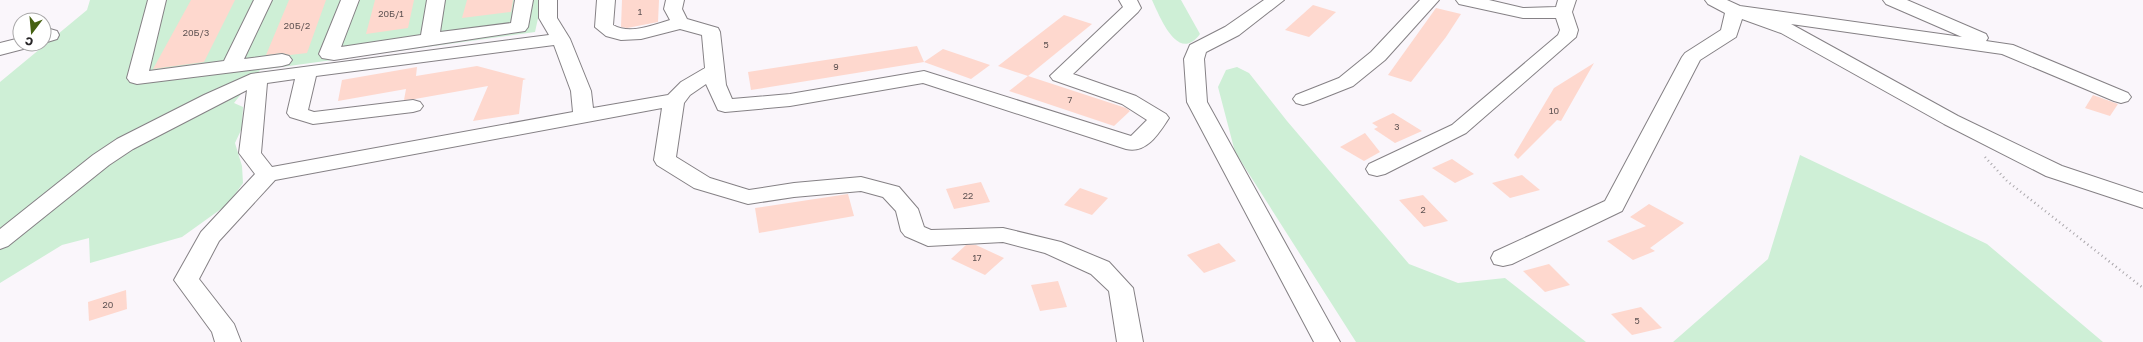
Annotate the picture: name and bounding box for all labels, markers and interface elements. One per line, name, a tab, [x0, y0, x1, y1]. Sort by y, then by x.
house number: 1	[638, 6, 643, 17]
house number: 20Б/1	[378, 8, 404, 19]
north arrow	[12, 12, 52, 52]
house number: 20Б/2	[284, 20, 310, 31]
house number: 20Б/3	[183, 27, 209, 38]
text: С	[23, 35, 35, 49]
house number: 5	[1043, 39, 1049, 50]
house number: 9	[833, 61, 839, 72]
house number: 7	[1068, 94, 1073, 105]
house number: 10	[1549, 105, 1559, 116]
house number: 3	[1394, 121, 1400, 132]
house number: 22	[963, 190, 973, 201]
house number: 2	[1420, 204, 1426, 215]
house number: 17	[972, 252, 982, 263]
house number: 20	[103, 299, 114, 310]
house number: 5	[1634, 315, 1640, 326]

